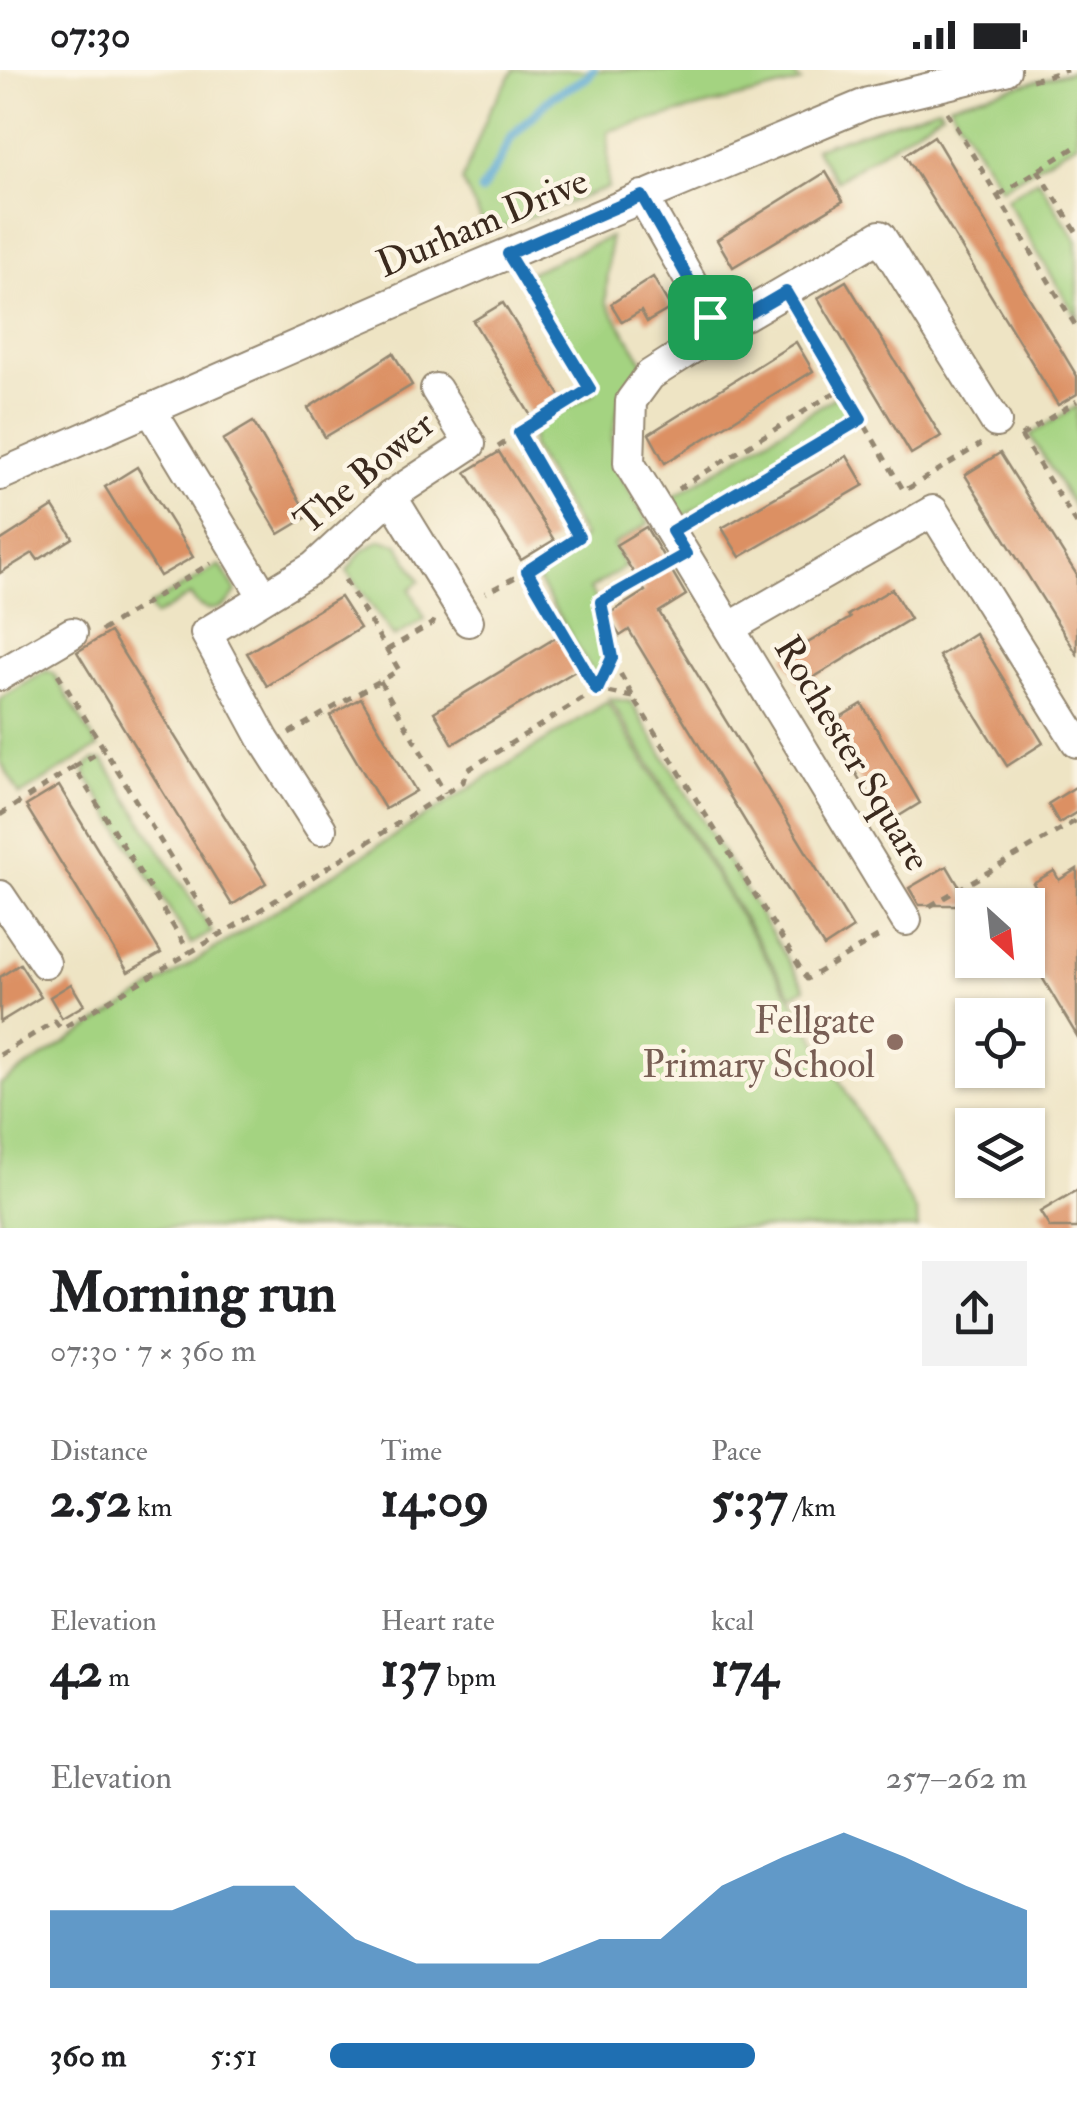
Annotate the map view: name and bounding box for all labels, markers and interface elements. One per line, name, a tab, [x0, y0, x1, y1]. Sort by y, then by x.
text: 07:30	[50, 11, 130, 59]
street label: Durham Drive	[370, 157, 595, 289]
pin	[668, 275, 753, 360]
icon: arrive	[683, 290, 738, 345]
street label: The Bower	[285, 400, 445, 545]
street label: Rochester Square	[763, 627, 941, 880]
north arrow	[955, 888, 1045, 978]
map controls	[955, 888, 1045, 1198]
place label: Fellgate Primary School	[642, 997, 875, 1089]
button: locate	[955, 998, 1045, 1088]
marker: Fellgate Primary School	[884, 1031, 906, 1053]
button: layers	[955, 1108, 1045, 1198]
text: Morning run	[50, 1259, 336, 1328]
button: share	[922, 1261, 1027, 1366]
text: 07:30 · 7 × 360 m	[50, 1331, 256, 1371]
text: Distance	[50, 1434, 148, 1469]
text: Time	[381, 1434, 442, 1469]
text: Pace	[711, 1434, 762, 1469]
text: 2.52	[50, 1469, 131, 1532]
text: 14:09	[381, 1469, 489, 1532]
text: 5:37	[711, 1469, 788, 1532]
text: km	[131, 1490, 172, 1525]
text: /km	[788, 1490, 836, 1525]
text: Elevation	[50, 1604, 157, 1639]
text: Heart rate	[381, 1604, 495, 1639]
text: kcal	[711, 1604, 754, 1639]
text: 42	[50, 1639, 102, 1702]
text: 137	[381, 1639, 441, 1702]
text: 174	[711, 1639, 778, 1702]
text: m	[102, 1660, 130, 1695]
text: bpm	[441, 1660, 496, 1695]
text: Elevation	[50, 1758, 172, 1798]
text: 257–262 m	[886, 1758, 1027, 1798]
text: 360 m	[50, 2036, 126, 2076]
text: 5:51	[210, 2036, 257, 2076]

